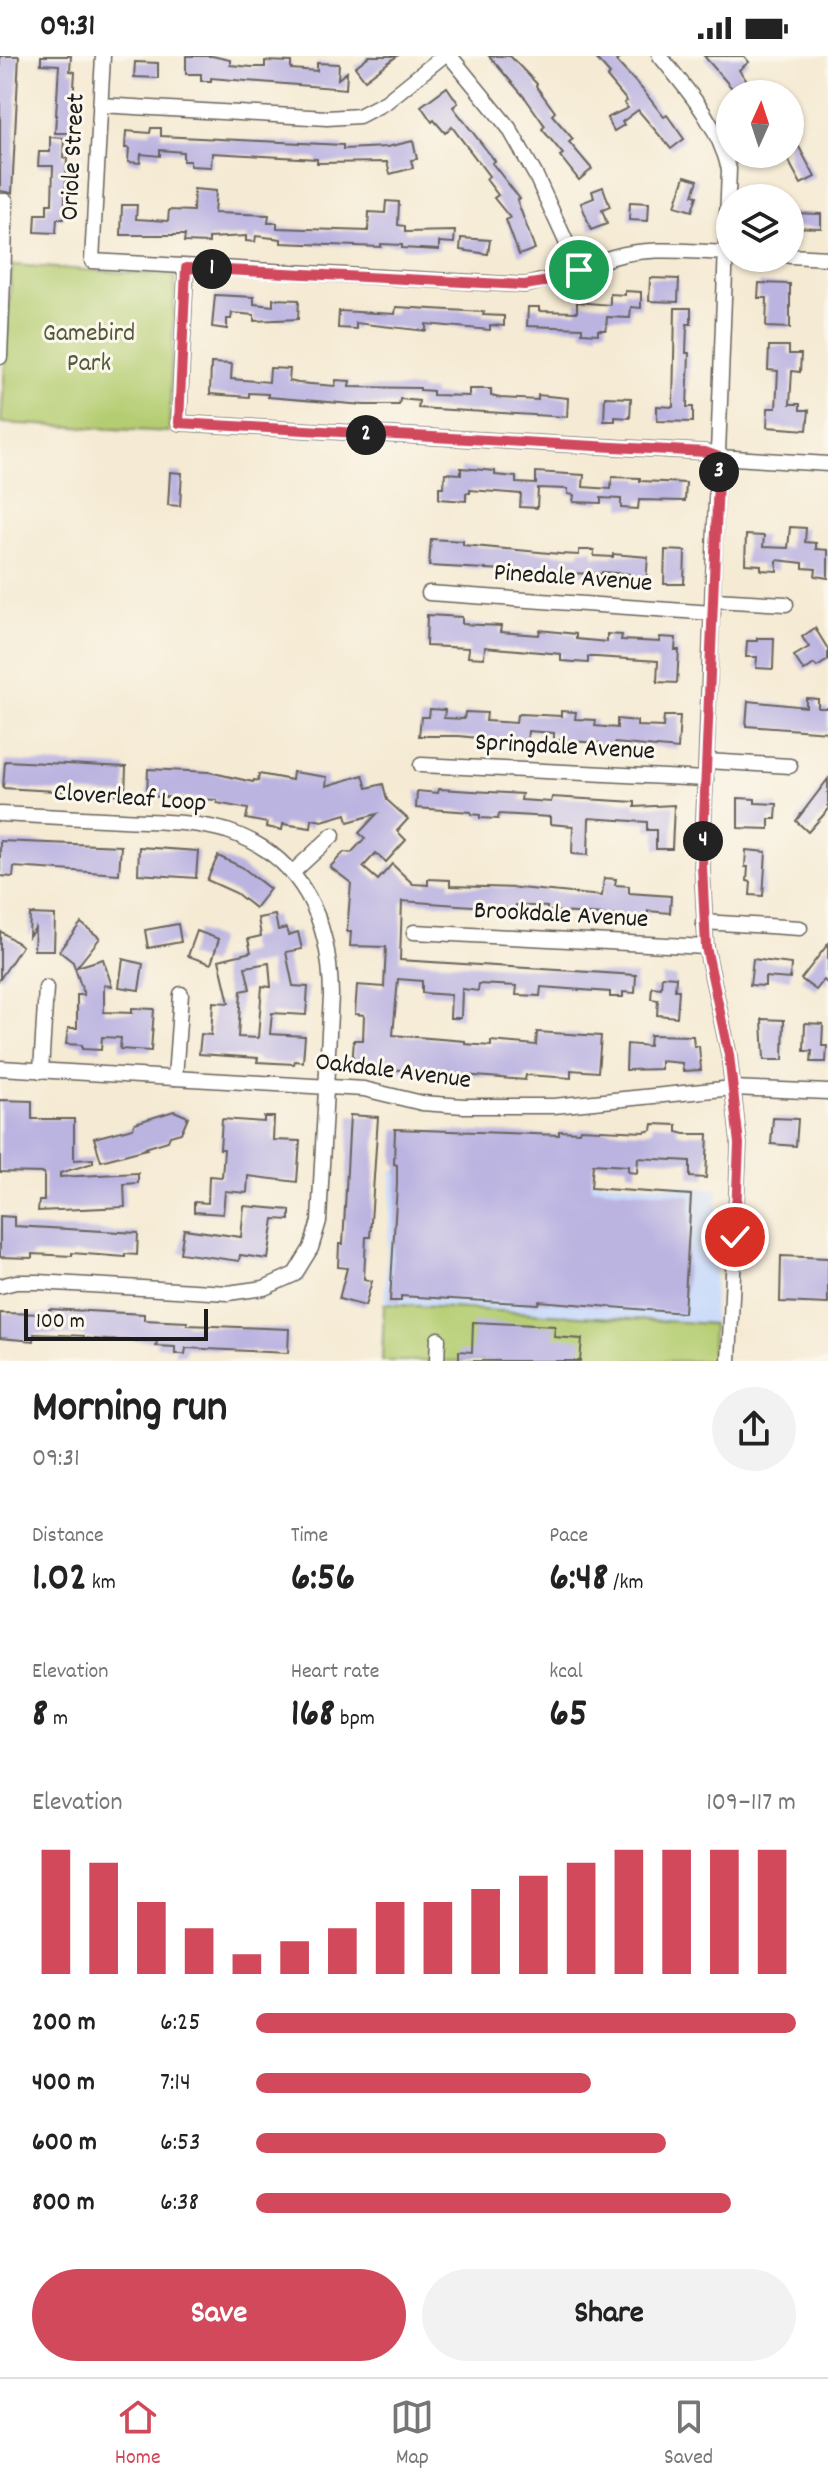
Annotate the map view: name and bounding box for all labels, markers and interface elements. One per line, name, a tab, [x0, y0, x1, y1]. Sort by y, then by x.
text: 09:31	[40, 7, 95, 50]
north arrow	[716, 80, 804, 168]
map controls	[716, 80, 804, 272]
street label: Oriole Street	[52, 92, 96, 222]
button: layers	[716, 184, 804, 272]
pin	[545, 236, 613, 304]
icon: arrive	[557, 248, 601, 292]
pin: 1	[192, 249, 232, 289]
text: 1	[210, 253, 214, 284]
park label: Gamebird Park	[43, 316, 135, 383]
pin: 2	[346, 415, 386, 455]
text: 2	[361, 419, 371, 450]
pin: 3	[699, 452, 739, 492]
text: 3	[714, 456, 724, 487]
street label: Pinedale Avenue	[492, 555, 654, 603]
street label: Springdale Avenue	[474, 725, 656, 771]
street label: Cloverleaf Loop	[52, 775, 208, 823]
pin: 4	[683, 821, 723, 861]
text: 4	[698, 825, 708, 856]
street label: Brookdale Avenue	[473, 893, 649, 939]
street label: Oakdale Avenue	[313, 1044, 473, 1100]
pin	[701, 1203, 769, 1271]
icon: check	[713, 1215, 757, 1259]
scale bar	[24, 1305, 208, 1341]
text: 100 m	[36, 1307, 85, 1338]
text: Morning run	[32, 1379, 227, 1442]
button: share	[712, 1387, 796, 1471]
text: 09:31	[32, 1441, 80, 1478]
text: Distance	[32, 1521, 104, 1552]
text: Time	[291, 1521, 328, 1552]
text: Pace	[549, 1521, 588, 1552]
text: 1.02	[32, 1552, 87, 1609]
text: 6:56	[291, 1552, 355, 1609]
text: 6:48	[549, 1552, 608, 1609]
text: km	[87, 1568, 116, 1599]
text: /km	[608, 1568, 644, 1599]
text: Elevation	[32, 1657, 109, 1688]
text: Heart rate	[291, 1657, 380, 1688]
text: kcal	[549, 1657, 583, 1688]
text: 8	[32, 1688, 48, 1745]
text: 168	[291, 1688, 335, 1745]
text: 65	[549, 1688, 587, 1745]
text: m	[48, 1704, 68, 1735]
text: bpm	[335, 1704, 375, 1735]
text: Elevation	[32, 1785, 122, 1822]
text: 109–117 m	[706, 1785, 796, 1822]
text: 200 m	[32, 2005, 96, 2042]
text: 6:25	[160, 2005, 200, 2042]
text: 400 m	[32, 2065, 95, 2102]
text: 7:14	[160, 2065, 191, 2102]
text: 600 m	[32, 2125, 97, 2162]
text: 6:53	[160, 2125, 201, 2162]
text: 800 m	[32, 2185, 95, 2222]
text: 6:38	[160, 2185, 199, 2222]
button: Save	[32, 2269, 406, 2361]
button: Share	[422, 2269, 796, 2361]
tab: Home	[115, 2395, 161, 2474]
tab: Map	[390, 2395, 434, 2474]
tab: Saved	[664, 2395, 713, 2474]

